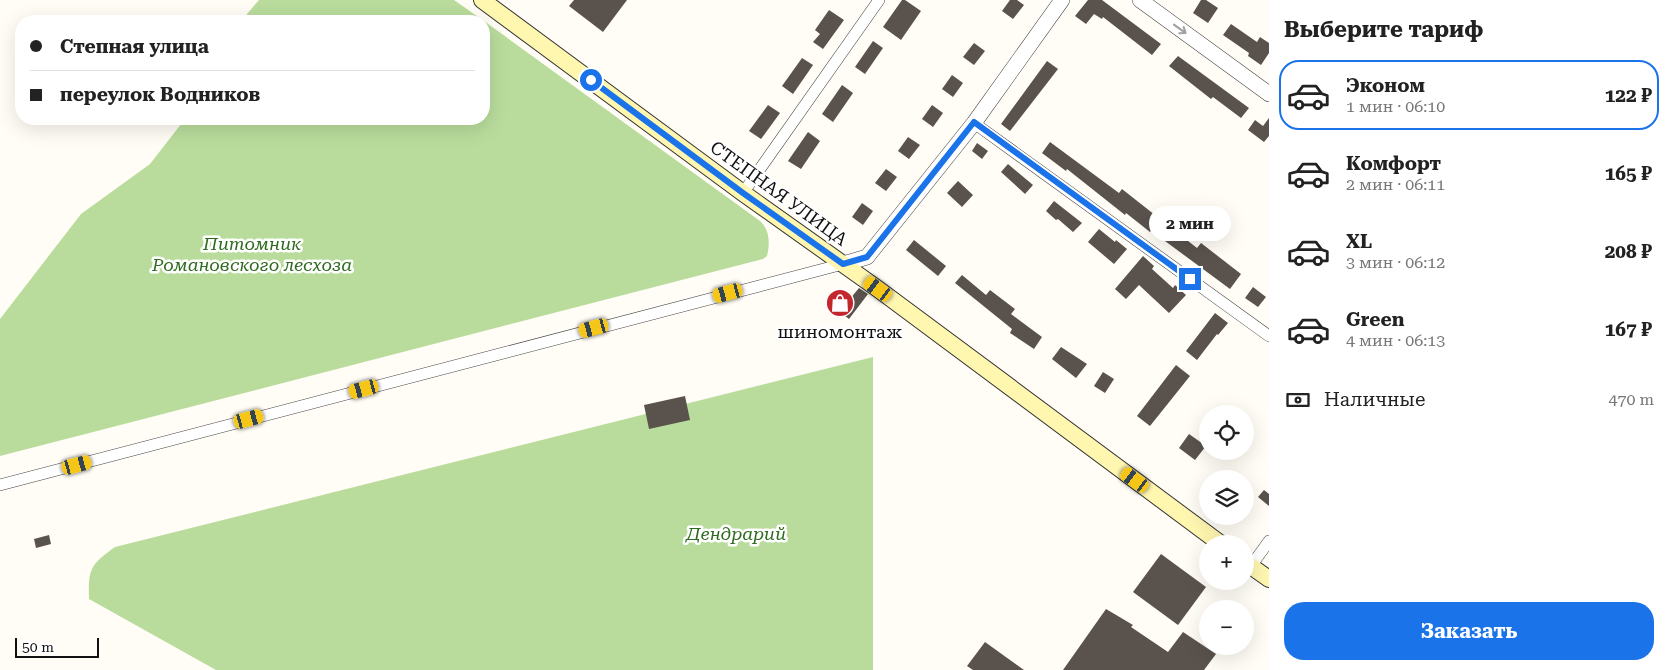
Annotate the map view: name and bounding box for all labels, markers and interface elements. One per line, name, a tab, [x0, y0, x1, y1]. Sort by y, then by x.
text: Выберите тариф	[1284, 17, 1483, 42]
one-way arrow	[1172, 24, 1186, 34]
text: Степная улица	[60, 35, 209, 58]
route start	[580, 69, 602, 91]
icon: car	[1286, 73, 1331, 118]
text: Эконом	[1346, 74, 1425, 97]
text: переулок Водников	[60, 83, 260, 106]
text: 122 ₽	[1605, 84, 1652, 107]
text: 1 мин · 06:10	[1346, 97, 1445, 116]
street label: СТЕПНАЯ УЛИЦА	[706, 136, 852, 250]
icon: car	[1286, 151, 1331, 196]
text: Комфорт	[1346, 152, 1441, 175]
text: 165 ₽	[1605, 162, 1652, 185]
text: 2 мин · 06:11	[1346, 175, 1445, 194]
callout: 2 мин	[1149, 206, 1231, 242]
text: 2 мин	[1166, 214, 1214, 233]
icon: car	[1286, 229, 1331, 274]
text: XL	[1346, 230, 1372, 253]
park label: Питомник Романовского лесхоза	[151, 233, 352, 275]
text: 208 ₽	[1605, 240, 1652, 263]
text: 3 мин · 06:12	[1346, 253, 1445, 272]
route end	[1179, 268, 1201, 290]
car	[861, 274, 894, 304]
car	[711, 282, 744, 304]
shop icon: шиномонтаж	[825, 288, 855, 318]
icon: car	[1286, 307, 1331, 352]
text: Green	[1346, 308, 1404, 331]
car	[577, 317, 610, 339]
text: 167 ₽	[1605, 318, 1652, 341]
place label: шиномонтаж	[778, 321, 903, 342]
text: 4 мин · 06:13	[1346, 331, 1445, 350]
car	[347, 378, 380, 400]
icon: cash	[1284, 386, 1312, 414]
text: Наличные	[1324, 388, 1425, 411]
text: 470 m	[1608, 390, 1654, 409]
map controls	[1199, 405, 1254, 655]
button: locate	[1199, 405, 1254, 460]
car	[232, 408, 265, 430]
car	[60, 454, 93, 476]
car	[1118, 465, 1151, 495]
button: layers	[1199, 470, 1254, 525]
park label: Дендрарий	[685, 523, 786, 544]
button: +	[1199, 535, 1254, 590]
button: −	[1199, 600, 1254, 655]
button: Заказать	[1284, 602, 1654, 660]
scale bar	[15, 635, 99, 658]
text: 50 m	[22, 639, 54, 655]

